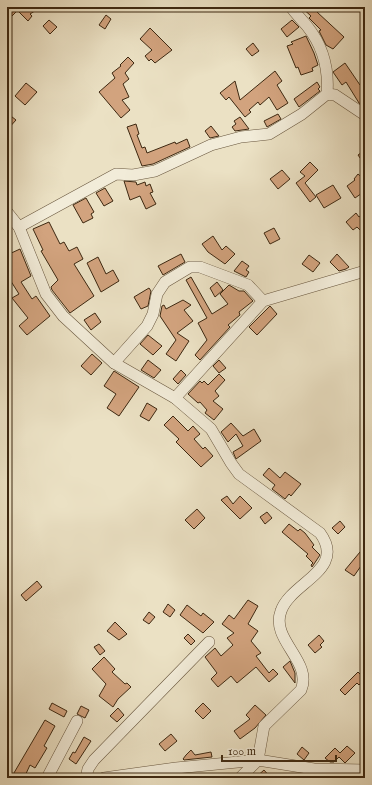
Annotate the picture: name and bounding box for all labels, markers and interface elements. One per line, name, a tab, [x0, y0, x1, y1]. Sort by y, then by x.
scale bar	[222, 737, 336, 763]
text: 100 m	[228, 744, 256, 759]

